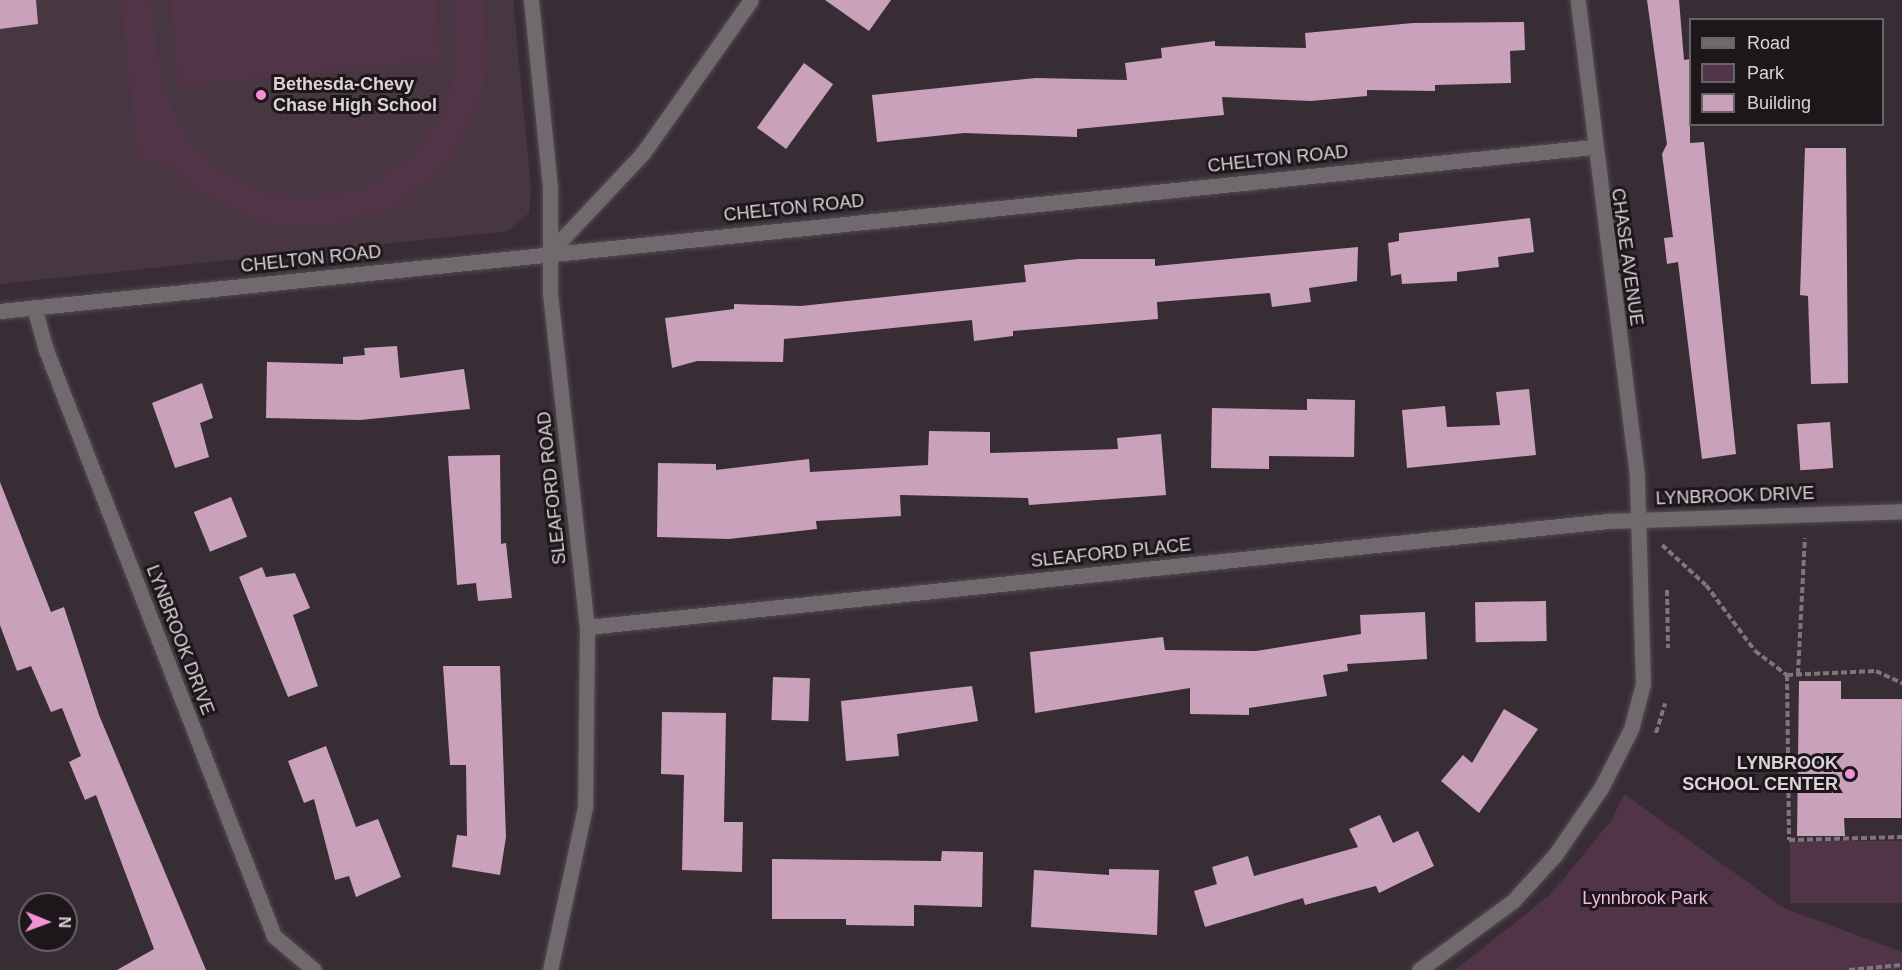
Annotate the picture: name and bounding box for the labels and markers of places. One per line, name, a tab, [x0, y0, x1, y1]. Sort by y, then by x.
place label: Bethesda-Chevy Chase High School	[273, 74, 437, 116]
marker: Bethesda-Chevy Chase High School	[254, 88, 268, 102]
place label: LYNBROOK SCHOOL CENTER	[1682, 753, 1838, 795]
marker: LYNBROOK SCHOOL CENTER	[1843, 767, 1857, 781]

